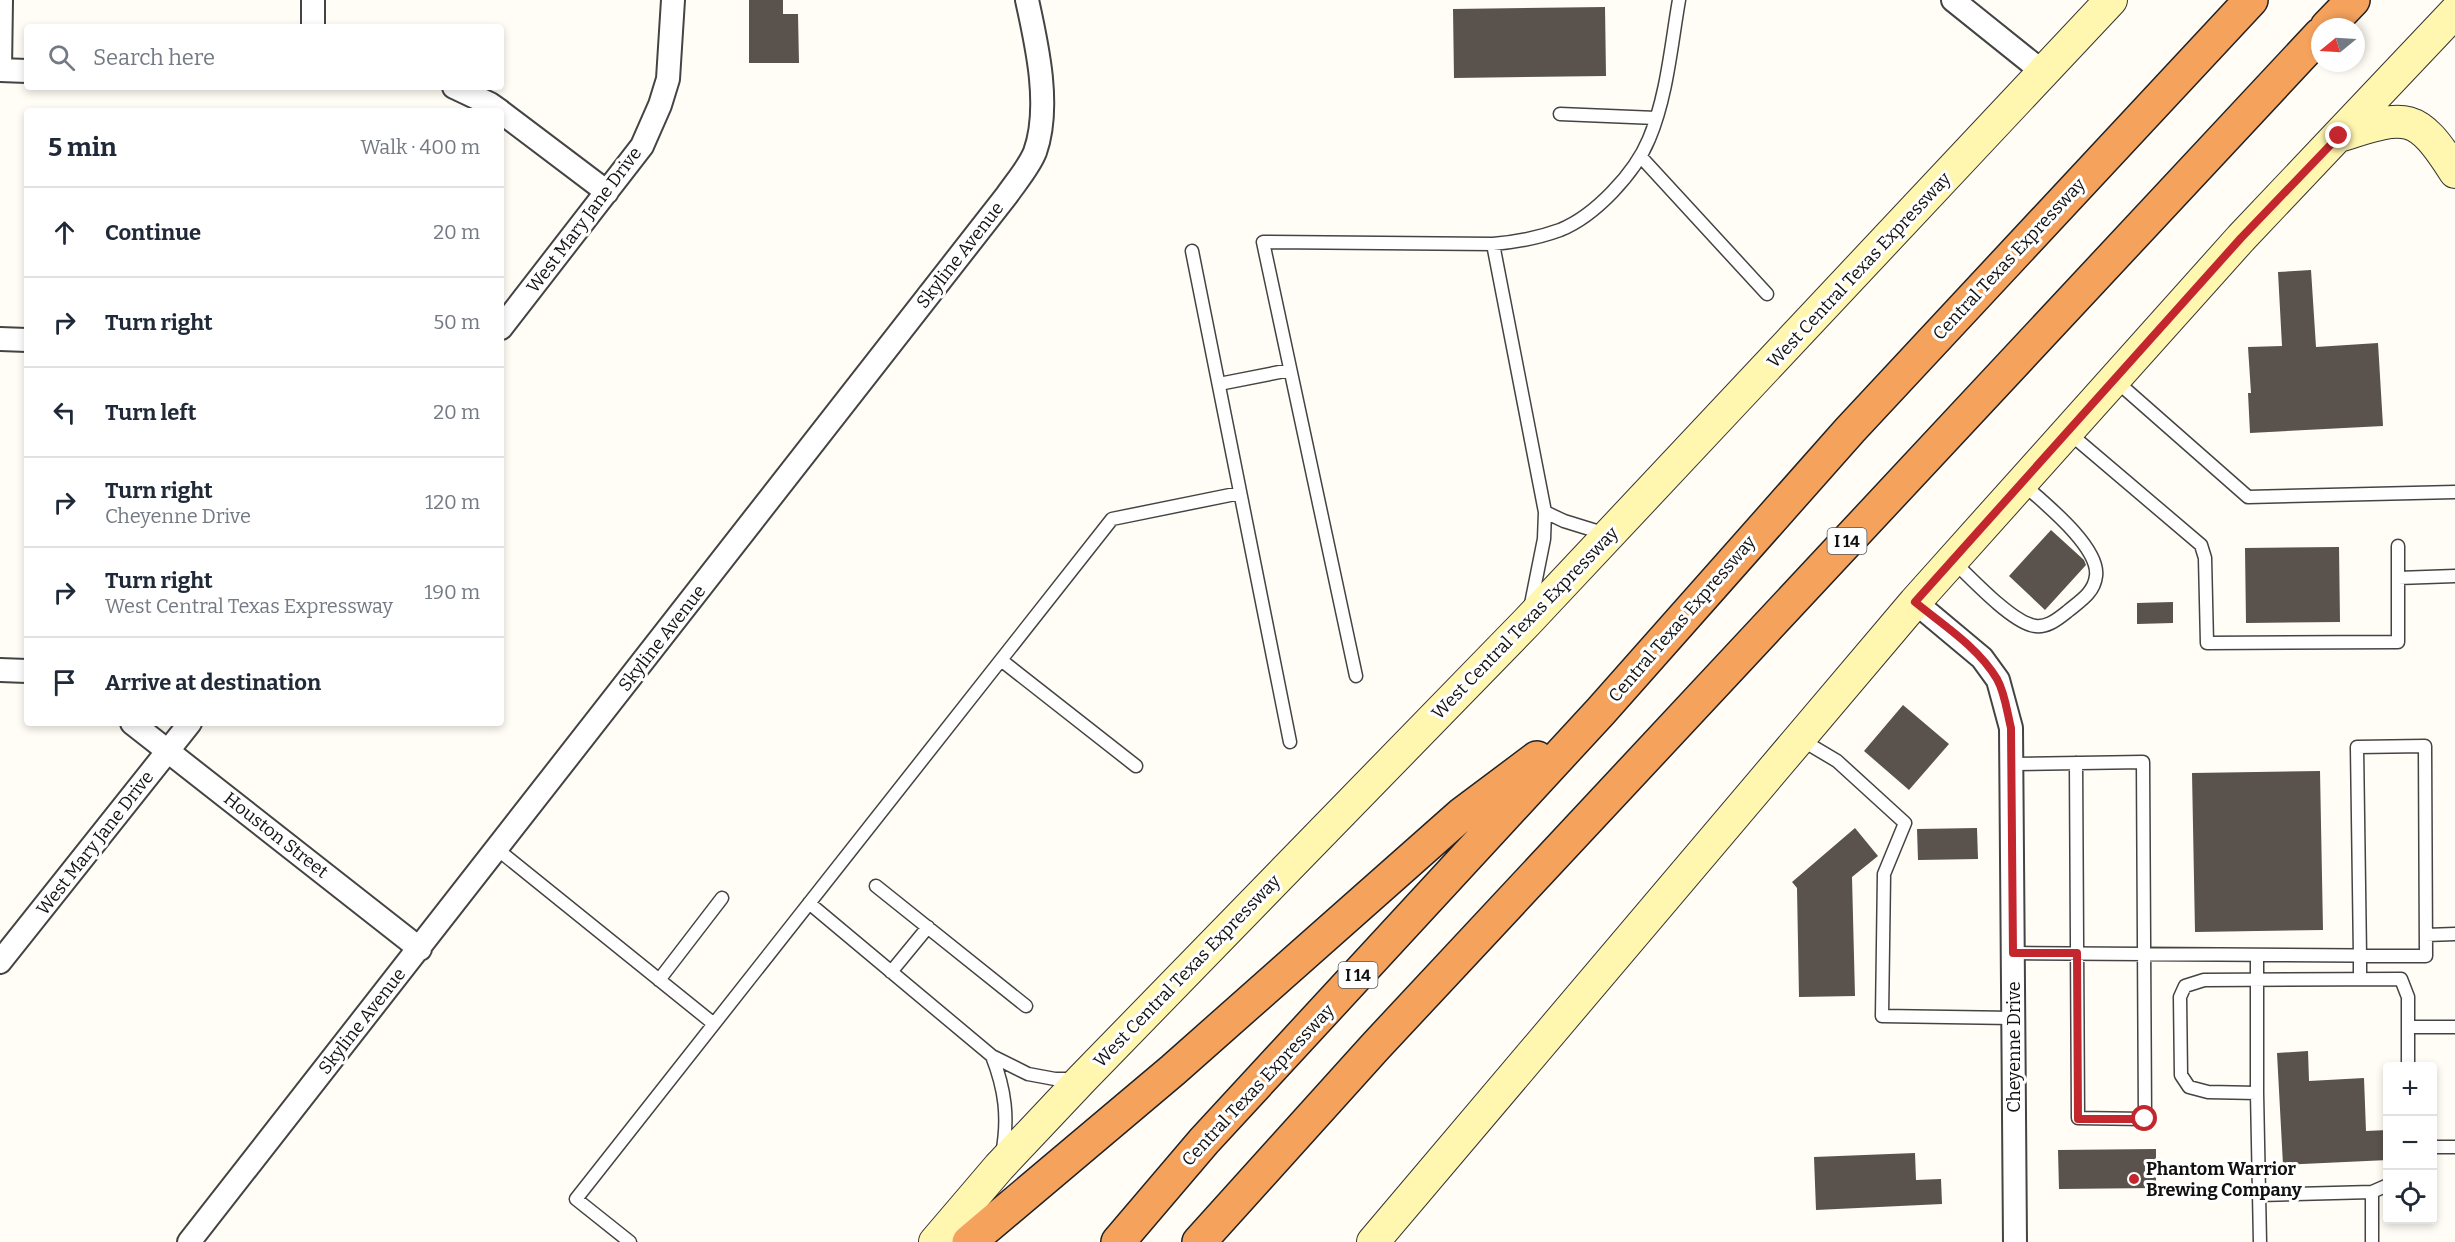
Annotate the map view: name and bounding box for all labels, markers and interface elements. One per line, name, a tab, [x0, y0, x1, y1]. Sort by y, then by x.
north arrow	[2311, 18, 2365, 72]
search box	[24, 24, 504, 90]
icon: search	[45, 41, 78, 74]
text: Search here	[93, 44, 215, 71]
route end	[2325, 122, 2351, 148]
text: 5 min	[48, 132, 117, 163]
text: Walk · 400 m	[361, 135, 480, 159]
street label: West Mary Jane Drive	[522, 143, 646, 297]
street label: West Central Texas Expressway	[1763, 167, 1956, 372]
street label: Central Texas Expressway	[1928, 173, 2090, 345]
street label: Skyline Avenue	[912, 197, 1008, 313]
icon: ahead	[48, 216, 81, 249]
text: Continue	[105, 219, 201, 246]
text: 20 m	[433, 220, 480, 244]
icon: right	[48, 306, 81, 339]
text: Turn right	[105, 309, 213, 336]
text: 50 m	[433, 310, 480, 334]
icon: left	[48, 396, 81, 429]
text: Turn left	[105, 399, 197, 426]
text: 20 m	[433, 400, 480, 424]
text: Turn right	[105, 477, 213, 504]
icon: right	[48, 486, 81, 519]
text: 120 m	[425, 490, 480, 514]
text: Cheyenne Drive	[105, 504, 251, 528]
street label: West Central Texas Expressway	[1427, 522, 1623, 724]
road number: I 14	[1828, 528, 1866, 554]
street label: Central Texas Expressway	[1604, 531, 1761, 707]
text: Turn right	[105, 567, 213, 594]
icon: right	[48, 576, 81, 609]
text: 190 m	[424, 580, 480, 604]
street label: Skyline Avenue	[614, 580, 710, 696]
text: West Central Texas Expressway	[105, 594, 393, 618]
icon: arrive	[48, 666, 81, 699]
text: Arrive at destination	[105, 669, 321, 696]
street label: West Mary Jane Drive	[32, 766, 158, 920]
street label: Houston Street	[219, 787, 333, 883]
street label: West Central Texas Expressway	[1089, 870, 1285, 1072]
road number: I 14	[1338, 962, 1378, 988]
street label: Skyline Avenue	[314, 963, 410, 1079]
street label: Cheyenne Drive	[2003, 981, 2025, 1113]
street label: Central Texas Expressway	[1177, 999, 1339, 1171]
map controls	[2383, 1062, 2437, 1224]
button: +	[2383, 1062, 2437, 1116]
route start	[2131, 1105, 2157, 1131]
button: −	[2383, 1116, 2437, 1170]
place label: Phantom Warrior Brewing Company	[2146, 1158, 2303, 1201]
button: locate	[2383, 1170, 2437, 1224]
marker: Phantom Warrior Brewing Company	[2127, 1172, 2141, 1186]

